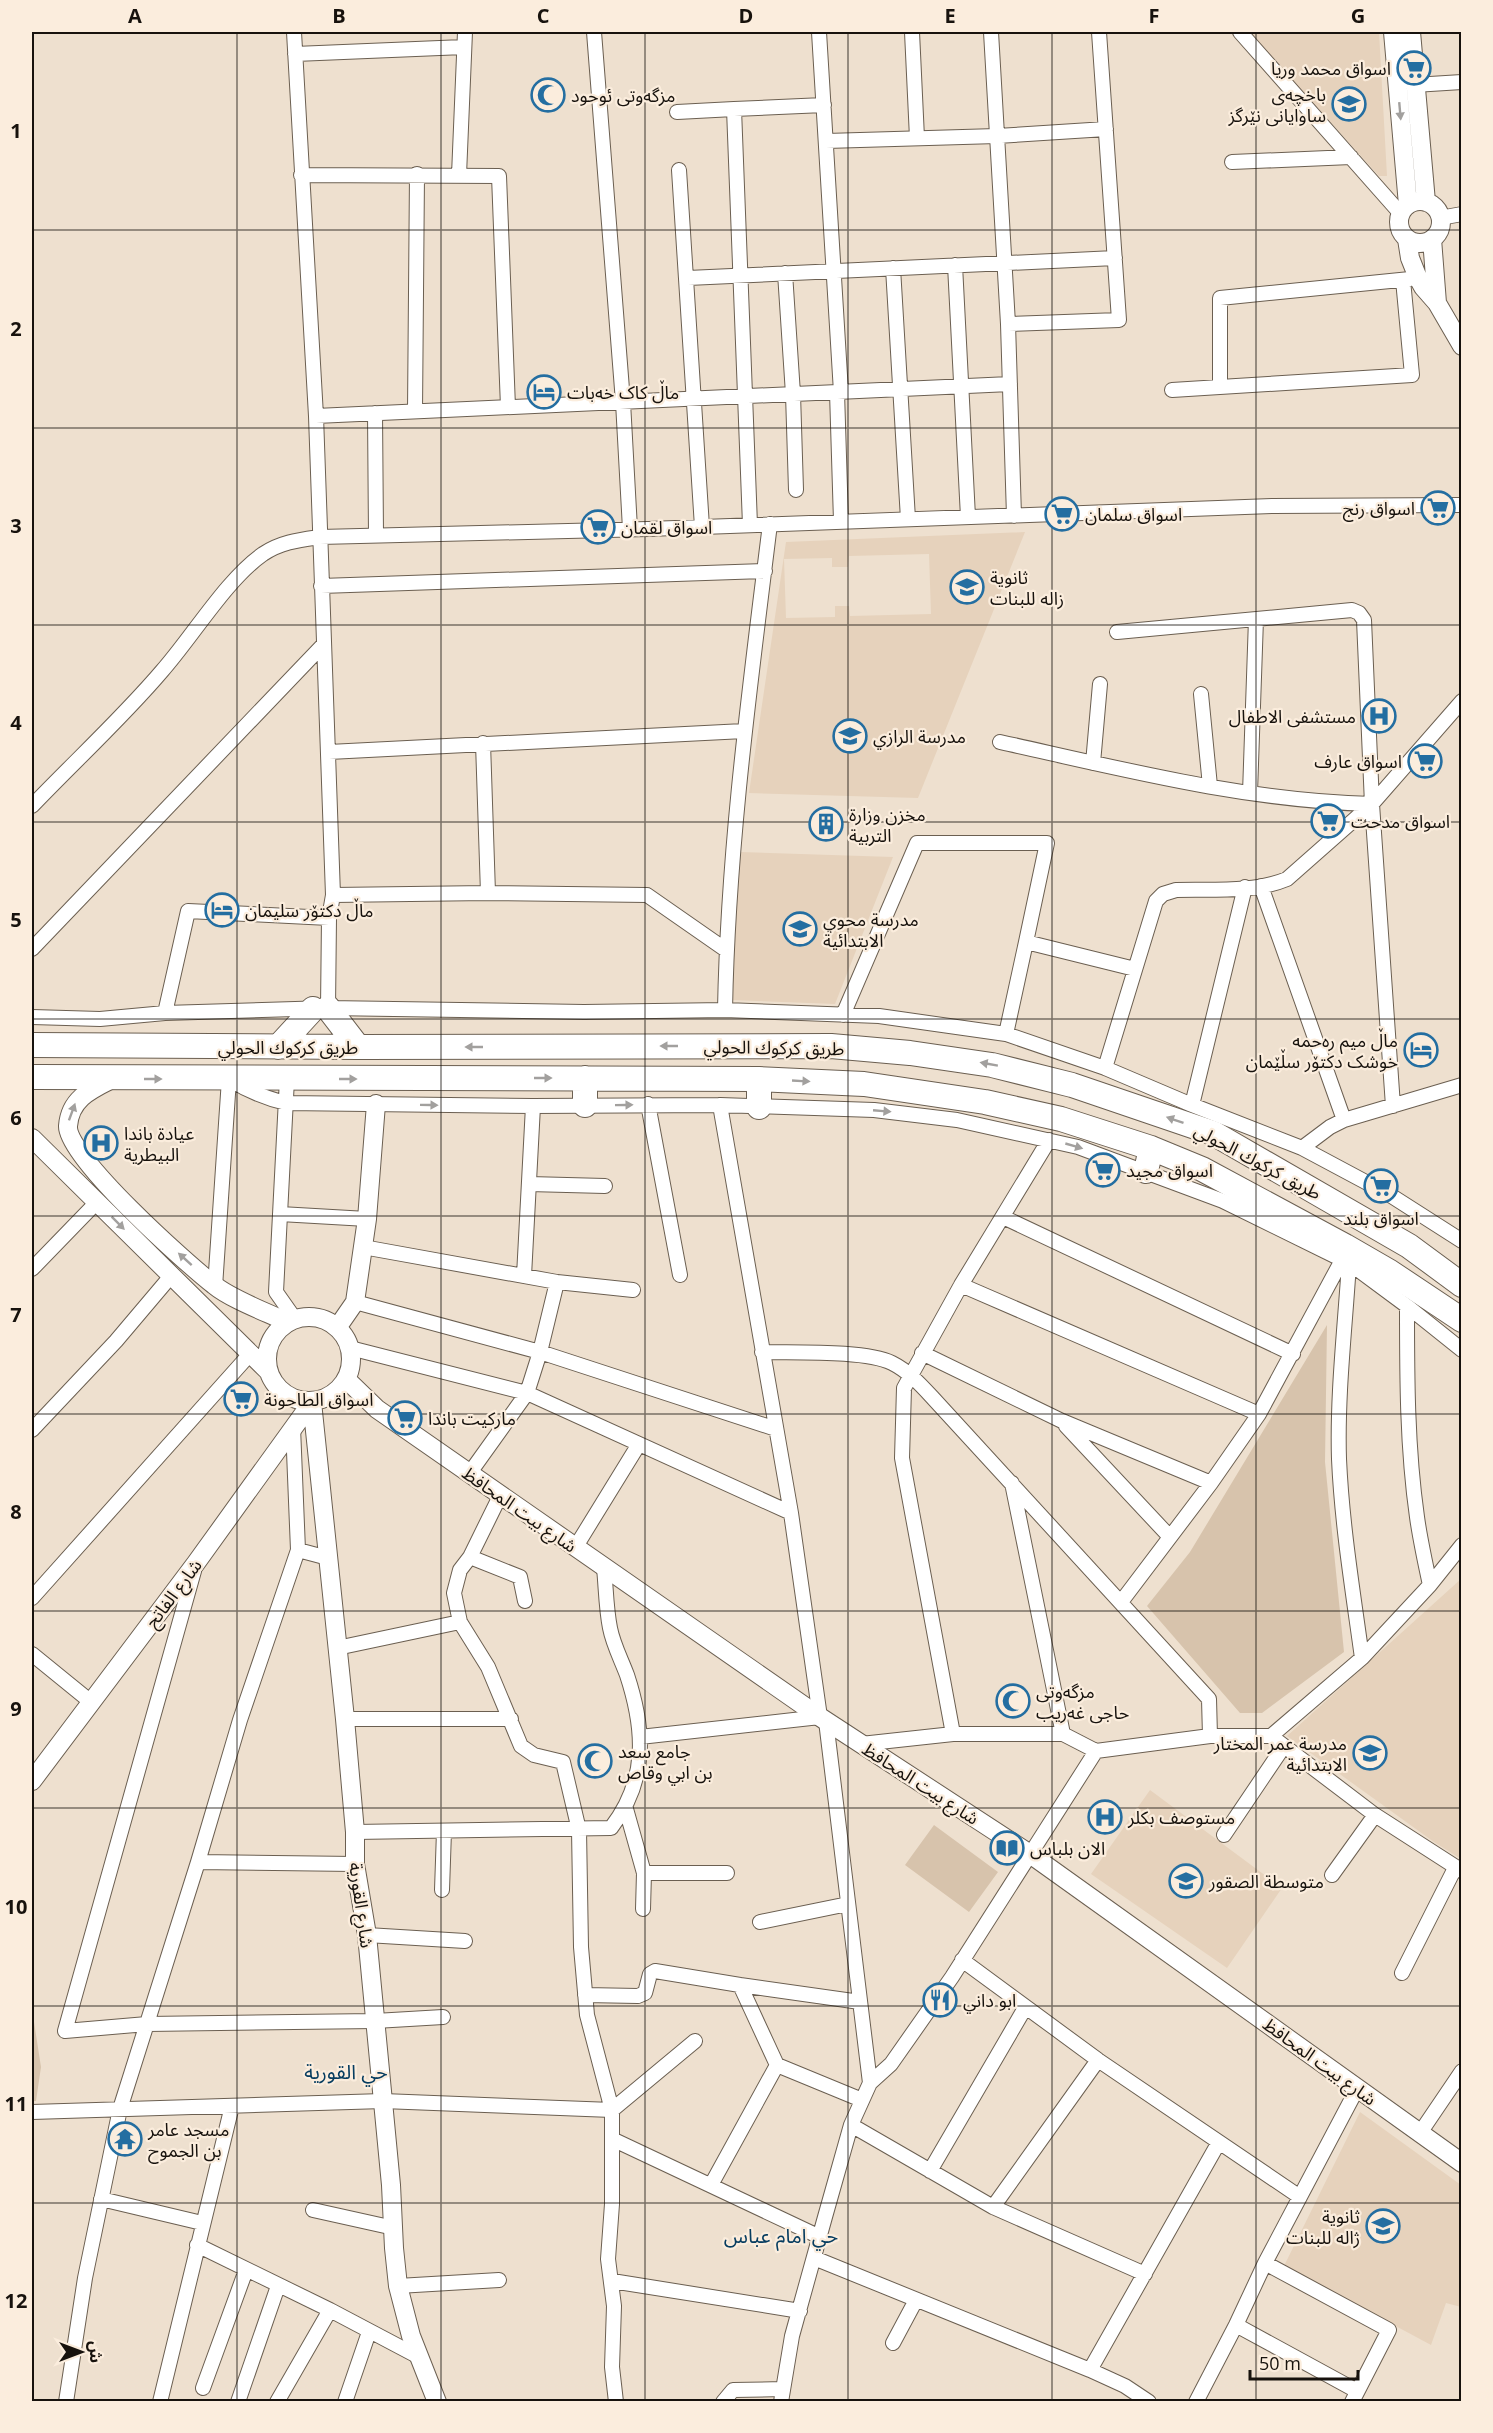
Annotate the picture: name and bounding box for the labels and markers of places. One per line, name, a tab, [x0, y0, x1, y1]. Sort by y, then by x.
supermarket icon: اسواق محمد وريا	[1396, 50, 1432, 86]
place label: اسواق محمد وريا	[1271, 56, 1391, 80]
mosque icon: مزگەوتی ئوحود	[530, 77, 566, 113]
place label: باخچەی ساوایانی نێرگز	[1227, 82, 1326, 127]
place label: مزگەوتی ئوحود	[571, 83, 675, 107]
school or university icon: باخچەی ساوایانی نێرگز	[1331, 86, 1367, 122]
hotel icon: ماڵ کاک خەبات	[526, 374, 562, 410]
place label: ماڵ کاک خەبات	[567, 380, 679, 404]
supermarket icon: اسواق رنج	[1420, 490, 1456, 526]
supermarket icon: اسواق سلمان	[1044, 496, 1080, 532]
place label: اسواق رنج	[1343, 496, 1415, 522]
place label: اسواق سلمان	[1085, 502, 1182, 526]
supermarket icon: اسواق لقمان	[580, 509, 616, 545]
place label: اسواق لقمان	[621, 515, 712, 539]
place label: ثانوية زاله للبنات	[990, 565, 1064, 610]
school or university icon: ثانوية زاله للبنات	[949, 569, 985, 605]
hospital icon: مستشفى الاطفال	[1361, 698, 1397, 734]
place label: مستشفى الاطفال	[1229, 704, 1356, 728]
school or university icon: مدرسة الرازي	[832, 718, 868, 754]
place label: مدرسة الرازي	[873, 724, 966, 750]
supermarket icon: اسواق عارف	[1407, 743, 1443, 779]
place label: اسواق عارف	[1314, 749, 1402, 773]
place label: مخزن وزارة التربية	[849, 802, 926, 847]
supermarket icon: اسواق مدحت	[1310, 803, 1346, 839]
building icon: مخزن وزارة التربية	[808, 806, 844, 842]
place label: اسواق مدحت	[1351, 809, 1450, 833]
hotel icon: ماڵ دکتۆر سلیمان	[204, 892, 240, 928]
place label: ماڵ دکتۆر سلیمان	[245, 898, 374, 922]
place label: مدرسة محوي الابتدائية	[823, 907, 919, 952]
school or university icon: مدرسة محوي الابتدائية	[782, 911, 818, 947]
place label: ماڵ میم رەحمە خوشک دکتۆر سڵێمان	[1246, 1028, 1398, 1073]
hotel icon: ماڵ میم رەحمە خوشک دکتۆر سڵێمان	[1403, 1032, 1439, 1068]
place label: عيادة باندا البيطرية	[124, 1121, 194, 1166]
hospital icon: عيادة باندا البيطرية	[83, 1125, 119, 1161]
supermarket icon: اسواق مجيد	[1085, 1152, 1121, 1188]
place label: اسواق مجيد	[1126, 1158, 1213, 1182]
supermarket icon: اسواق بلند	[1363, 1168, 1399, 1204]
place label: اسواق بلند	[1343, 1206, 1419, 1230]
supermarket icon: اسواق الطاحونة	[223, 1381, 259, 1417]
place label: اسواق الطاحونة	[264, 1387, 373, 1411]
supermarket icon: ماركيت باندا	[387, 1400, 423, 1436]
place label: ماركيت باندا	[428, 1406, 516, 1430]
place label: مزگەوتی حاجی غەریب	[1036, 1679, 1129, 1724]
mosque icon: مزگەوتی حاجی غەریب	[995, 1683, 1031, 1719]
place label: مدرسة عمر المختار الابتدائية	[1213, 1731, 1347, 1776]
school or university icon: مدرسة عمر المختار الابتدائية	[1352, 1735, 1388, 1771]
place label: جامع سعد بن ابي وقاص	[618, 1739, 713, 1786]
mosque icon: جامع سعد بن ابي وقاص	[577, 1743, 613, 1779]
hospital icon: مستوصف بكلر	[1087, 1799, 1123, 1835]
place label: مستوصف بكلر	[1127, 1805, 1235, 1829]
library icon: الان بلباس	[989, 1830, 1025, 1866]
place label: الان بلباس	[1030, 1836, 1105, 1860]
school or university icon: متوسطة الصقور	[1168, 1863, 1204, 1899]
place label: متوسطة الصقور	[1208, 1869, 1324, 1893]
restaurant icon: ابو داني	[922, 1982, 958, 2018]
place label: ابو داني	[963, 1988, 1016, 2014]
place label: مسجد عامر بن الجموح	[147, 2117, 229, 2164]
temple icon: مسجد عامر بن الجموح	[107, 2121, 143, 2157]
place label: ثانوية ژاله للبنات	[1286, 2204, 1360, 2249]
school or university icon: ثانوية ژاله للبنات	[1365, 2208, 1401, 2244]

